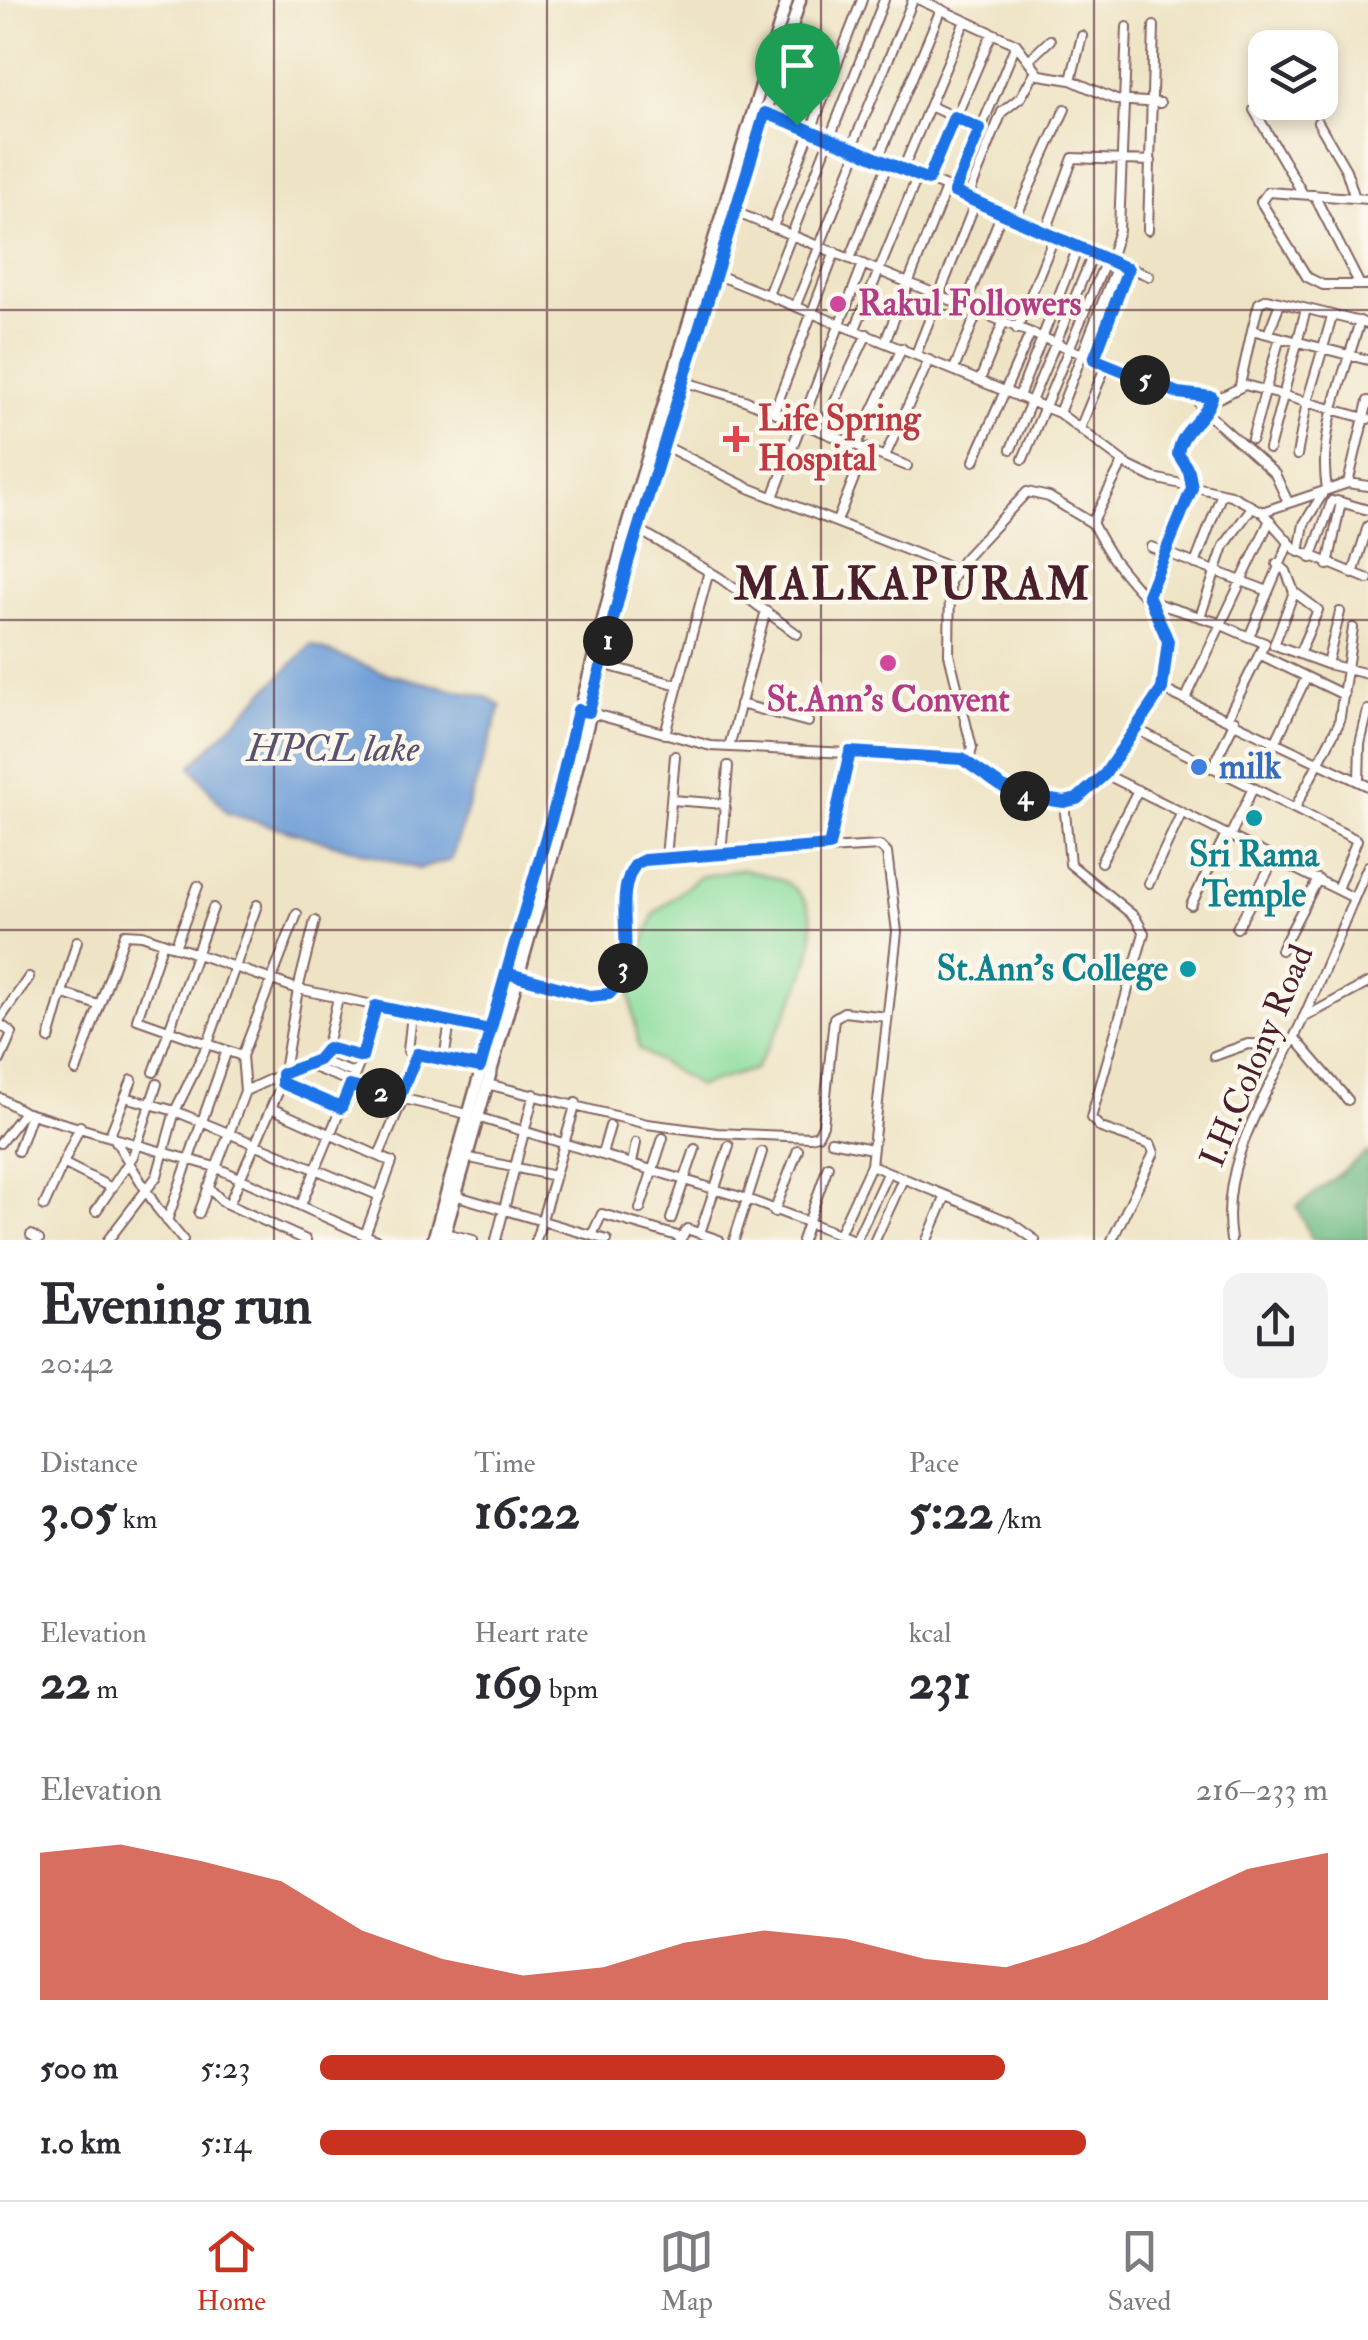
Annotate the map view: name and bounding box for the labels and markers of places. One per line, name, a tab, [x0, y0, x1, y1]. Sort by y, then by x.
pin	[755, 23, 840, 126]
place label: Rakul Followers	[858, 282, 1082, 326]
marker: Rakul Followers	[827, 293, 849, 315]
pin: 5	[1120, 355, 1170, 405]
place label: Life Spring Hospital	[758, 397, 922, 481]
marker: Life Spring Hospital	[723, 426, 749, 452]
pin: 1	[583, 616, 633, 666]
marker: St.Ann's Convent	[877, 652, 899, 674]
place label: St.Ann's Convent	[766, 678, 1010, 722]
place label: milk	[1219, 745, 1281, 789]
marker: milk	[1188, 756, 1210, 778]
pin: 4	[1000, 771, 1050, 821]
marker: Sri Rama Temple	[1243, 807, 1265, 829]
place label: Sri Rama Temple	[1189, 833, 1321, 917]
pin: 3	[598, 943, 648, 993]
place label: St.Ann's College	[937, 947, 1168, 991]
marker: St.Ann's College	[1177, 958, 1199, 980]
pin: 2	[356, 1068, 406, 1118]

